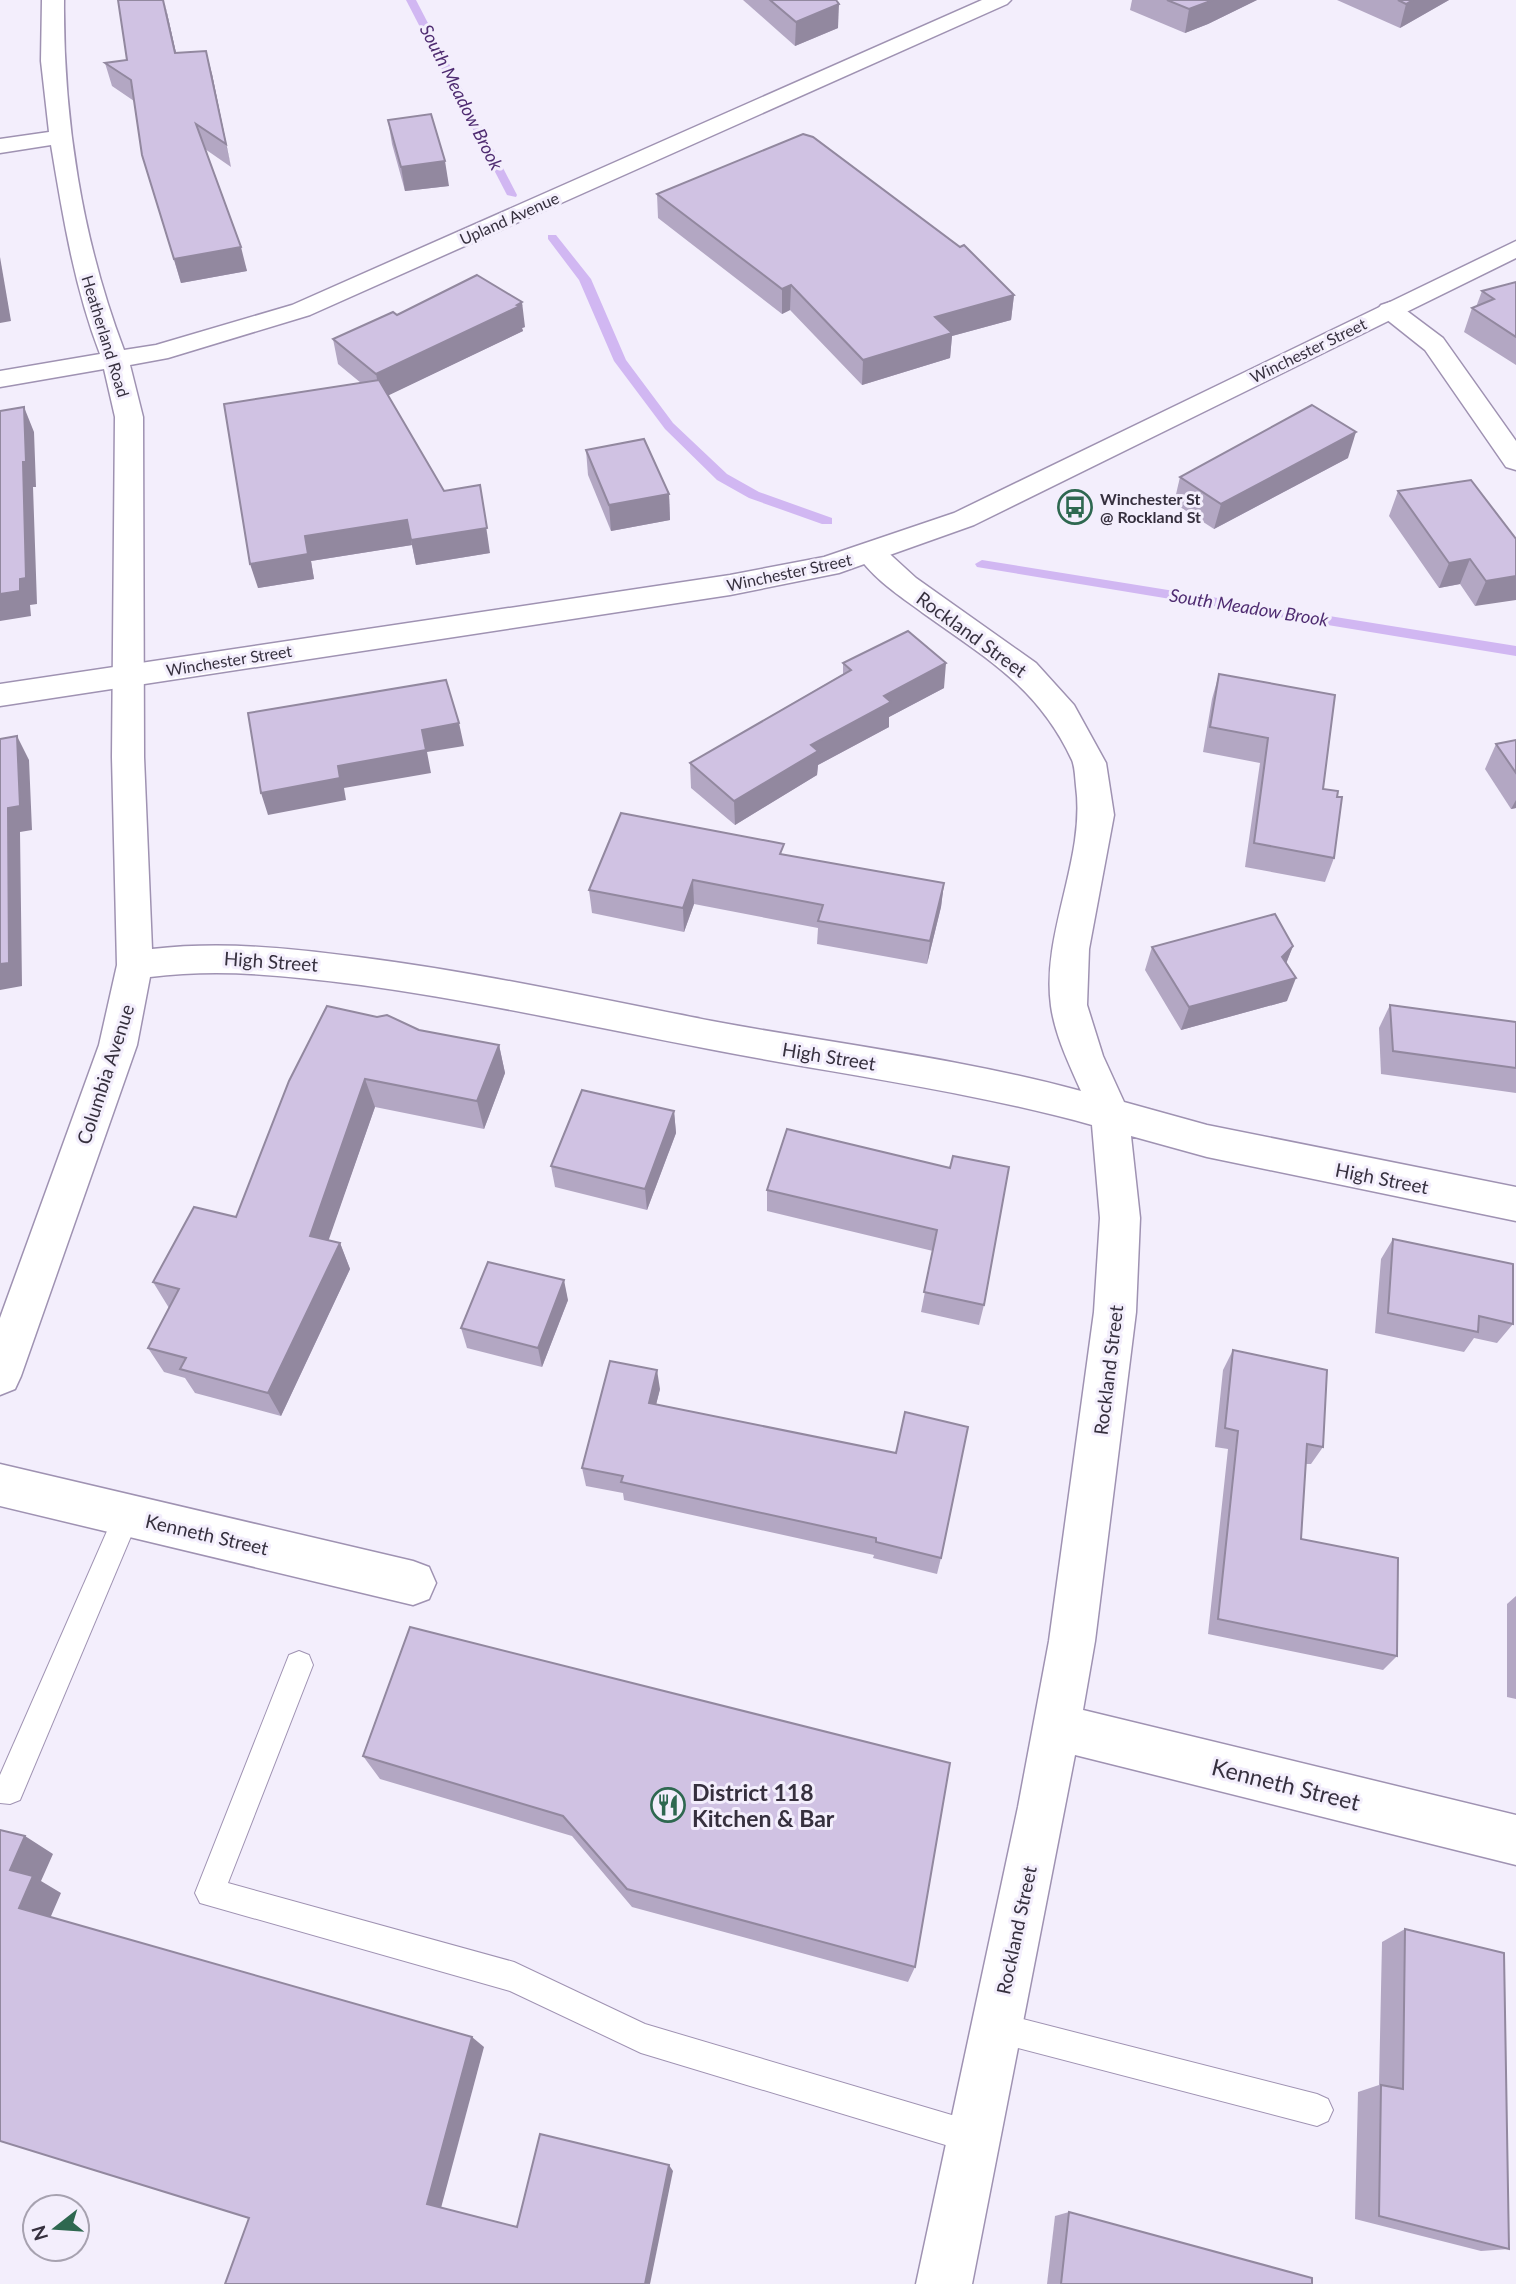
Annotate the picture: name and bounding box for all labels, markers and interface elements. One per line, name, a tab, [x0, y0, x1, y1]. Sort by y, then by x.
water label: South Meadow Brook	[416, 21, 508, 174]
street label: Upland Avenue	[456, 188, 562, 248]
street label: Heatherland Road	[78, 273, 134, 399]
street label: Winchester Street	[1247, 313, 1370, 386]
bus stop icon: Winchester St @ Rockland St	[1056, 488, 1094, 526]
place label: Winchester St @ Rockland St	[1100, 489, 1201, 526]
street label: Winchester Street	[725, 549, 853, 595]
water label: South Meadow Brook	[1168, 584, 1330, 630]
street label: Rockland Street	[912, 586, 1032, 682]
street label: Winchester Street	[165, 641, 293, 679]
street label: High Street	[223, 946, 319, 976]
street label: Columbia Avenue	[72, 1001, 138, 1147]
street label: High Street	[781, 1037, 878, 1075]
street label: High Street	[1334, 1158, 1431, 1198]
street label: Rockland Street	[1089, 1303, 1127, 1436]
street label: Kenneth Street	[143, 1509, 271, 1559]
street label: Kenneth Street	[1209, 1752, 1364, 1816]
place label: District 118 Kitchen & Bar	[692, 1778, 835, 1832]
restaurant icon: District 118 Kitchen & Bar	[649, 1786, 687, 1824]
street label: Rockland Street	[991, 1863, 1041, 1996]
north arrow	[21, 2193, 91, 2263]
text: N	[26, 2223, 52, 2243]

